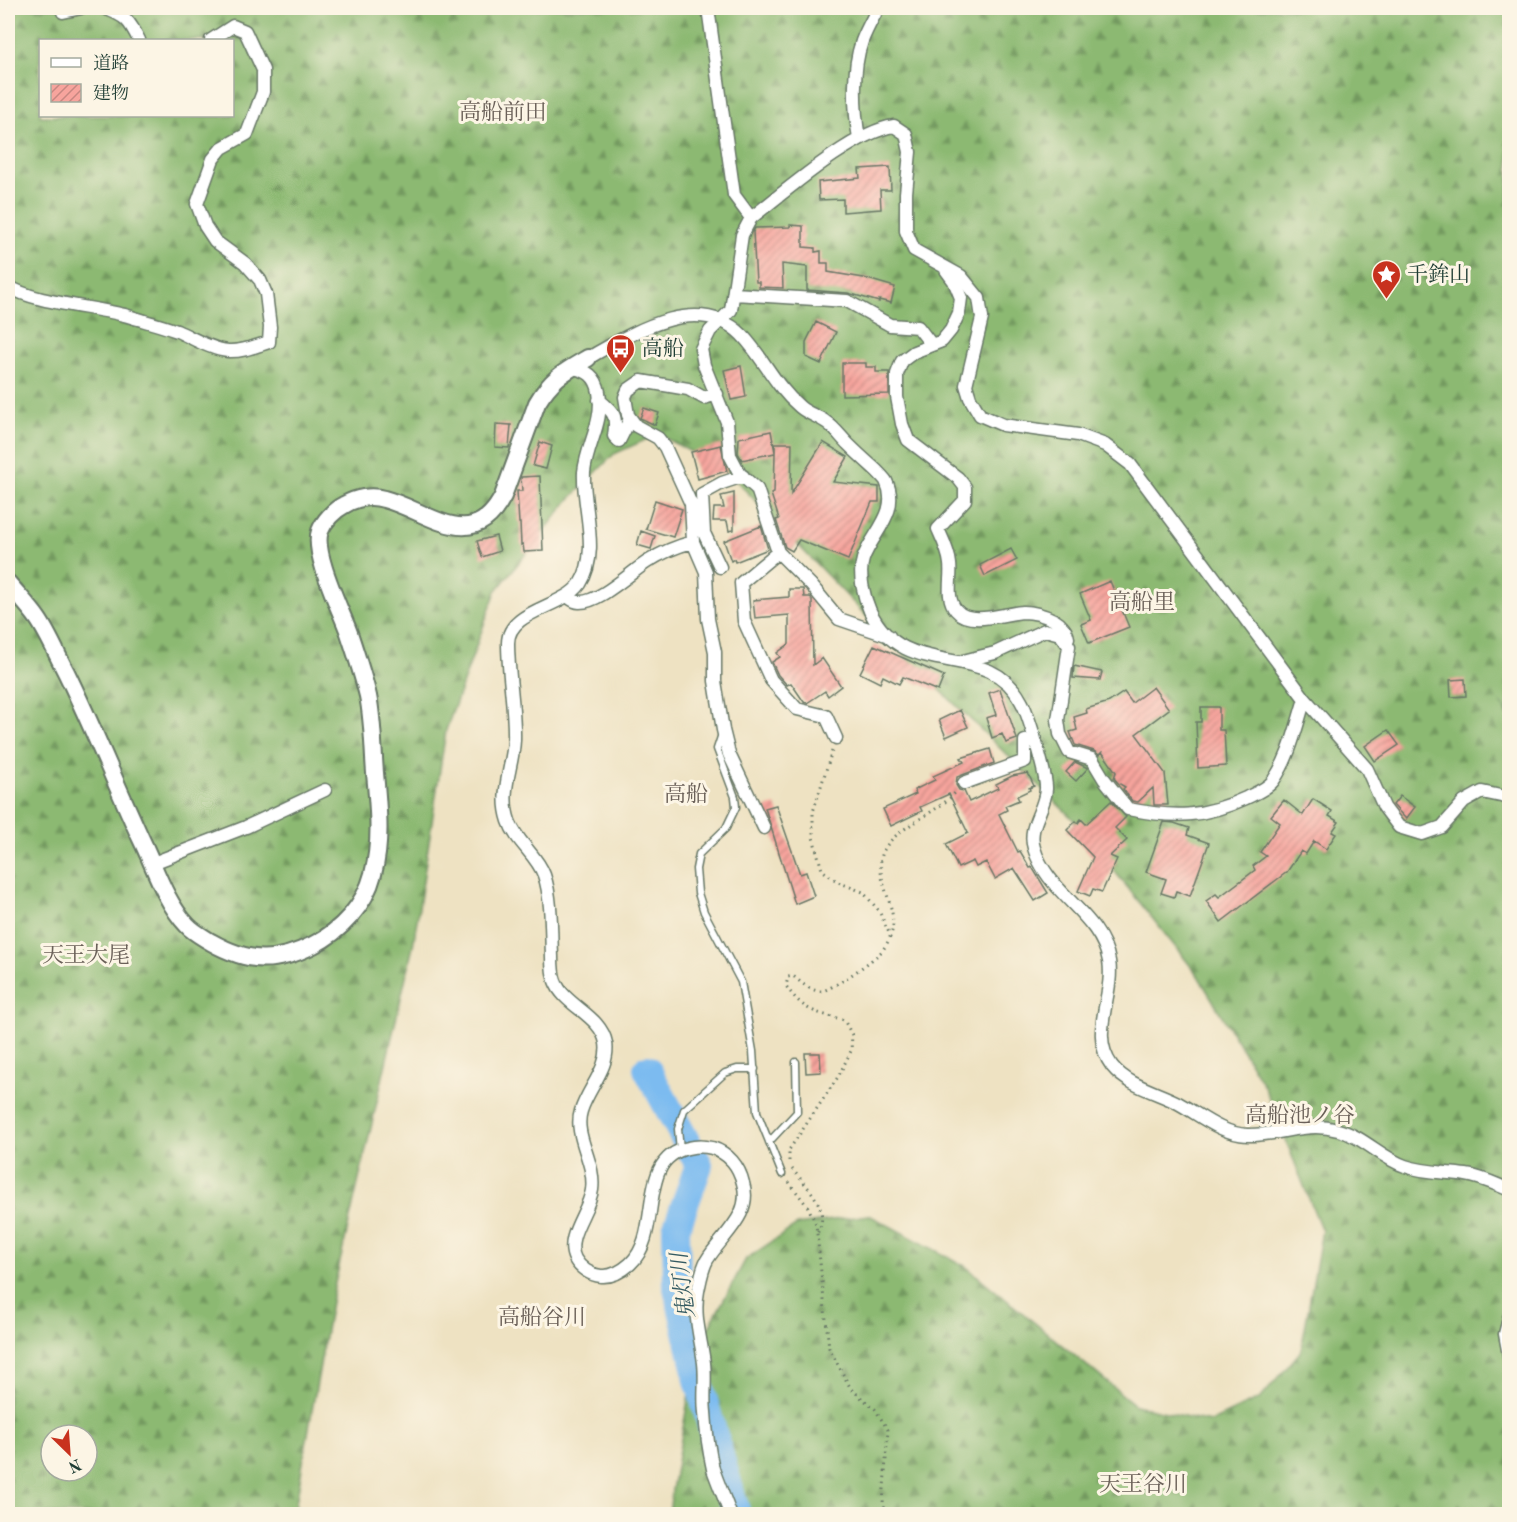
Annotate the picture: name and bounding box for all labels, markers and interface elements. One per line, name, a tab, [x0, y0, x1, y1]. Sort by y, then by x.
legend	[39, 39, 234, 117]
text: 道路	[93, 53, 129, 73]
text: 建物	[93, 83, 129, 103]
district label: 高船前田	[459, 100, 547, 124]
place icon: 千鉾山	[1370, 258, 1402, 300]
place label: 千鉾山	[1407, 263, 1470, 286]
bus stop icon: 高船	[605, 332, 637, 374]
place label: 高船	[642, 337, 684, 360]
district label: 高船里	[1109, 590, 1175, 614]
district label: 高船	[664, 782, 708, 806]
district label: 天王大尾	[42, 943, 130, 967]
district label: 高船池ノ谷	[1245, 1103, 1355, 1127]
water label: 鬼灯川	[667, 1250, 699, 1320]
district label: 高船谷川	[498, 1305, 586, 1329]
north arrow	[39, 1423, 99, 1483]
text: N	[65, 1455, 83, 1475]
district label: 天王谷川	[1099, 1472, 1187, 1496]

